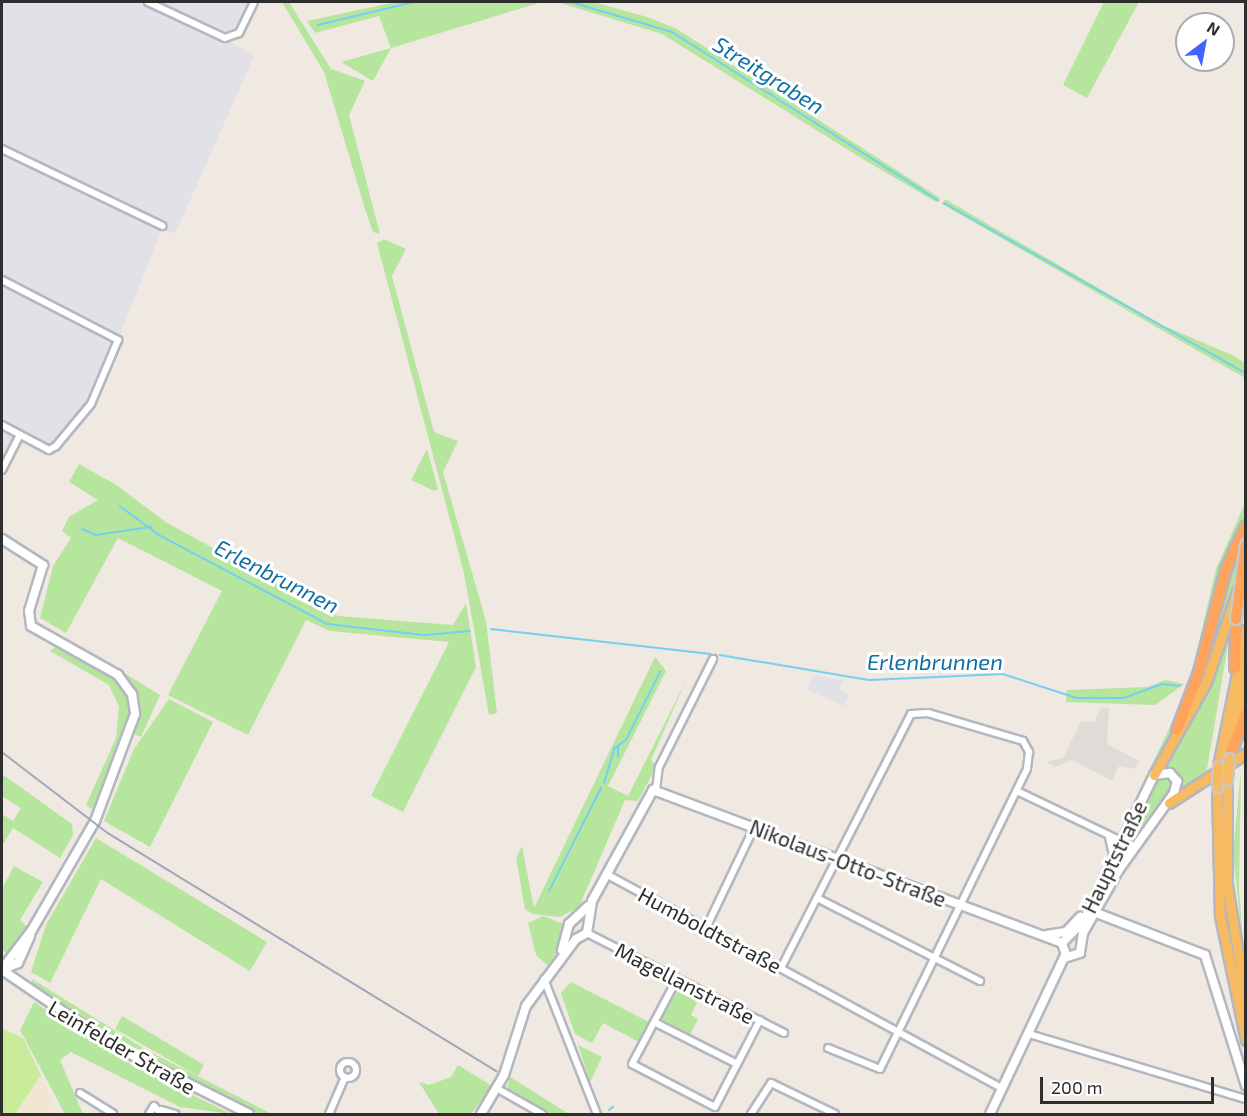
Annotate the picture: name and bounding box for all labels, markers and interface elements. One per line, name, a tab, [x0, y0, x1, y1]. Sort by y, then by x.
north arrow	[1175, 12, 1235, 72]
text: N	[1204, 17, 1224, 39]
water label: Streitgraben	[709, 31, 829, 119]
water label: Erlenbrunnen	[211, 533, 343, 619]
water label: Erlenbrunnen	[867, 649, 1003, 675]
street label: Hauptstraße	[1076, 797, 1152, 917]
street label: Nikolaus-Otto-Straße	[746, 814, 950, 912]
street label: Humboldtstraße	[634, 882, 786, 978]
street label: Magellanstraße	[611, 937, 759, 1029]
street label: Leinfelder Straße	[44, 995, 200, 1099]
scale bar	[1043, 1065, 1217, 1103]
text: 200 m	[1051, 1076, 1103, 1098]

